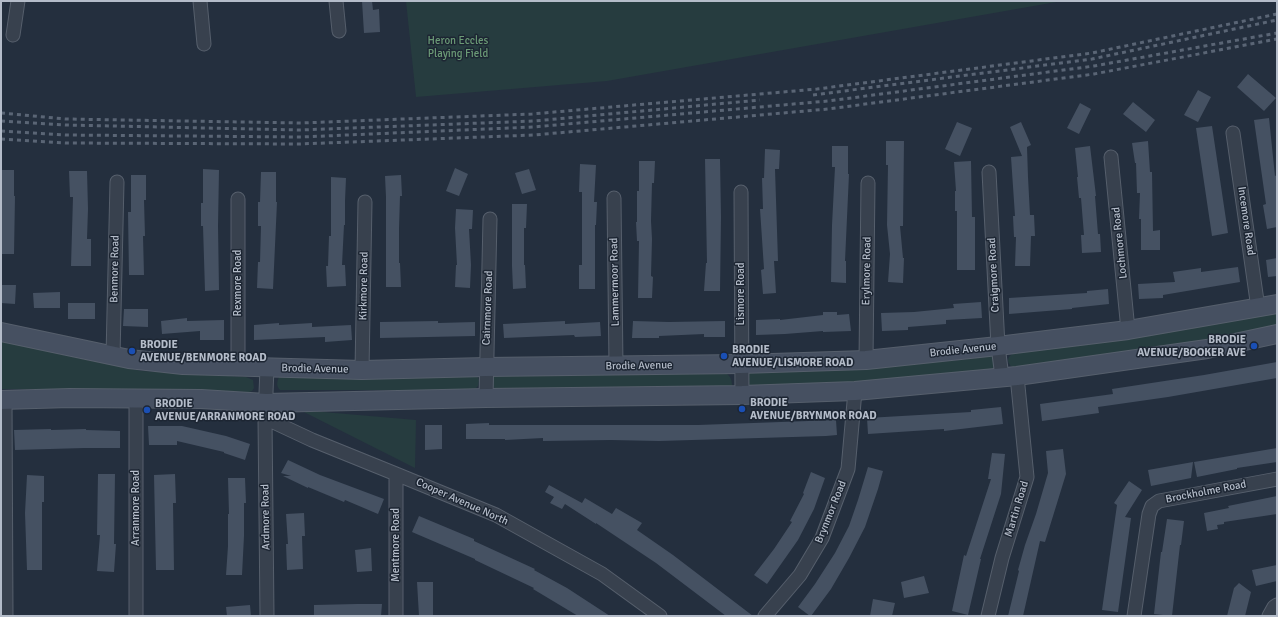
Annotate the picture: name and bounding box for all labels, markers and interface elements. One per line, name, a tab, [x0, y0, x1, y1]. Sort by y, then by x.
park label: Heron Eccles Playing Field	[428, 34, 488, 60]
street label: Incemore Road	[1235, 186, 1257, 256]
street label: Lochmore Road	[1110, 206, 1130, 280]
street label: Benmore Road	[108, 235, 122, 303]
street label: Erylmore Road	[860, 237, 874, 305]
street label: Craigmore Road	[985, 237, 1003, 313]
street label: Lammermoor Road	[608, 238, 622, 326]
street label: Rexmore Road	[231, 250, 245, 316]
street label: Kirkmore Road	[357, 251, 371, 321]
street label: Lismore Road	[734, 262, 748, 326]
street label: Cairnmore Road	[480, 270, 496, 346]
place label: BRODIE AVENUE/BOOKER AVE	[1137, 333, 1246, 359]
place label: BRODIE AVENUE/BENMORE ROAD	[140, 338, 267, 364]
street label: Brodie Avenue	[929, 340, 997, 360]
marker: BRODIE AVENUE/BOOKER AVE	[1249, 341, 1259, 351]
place label: BRODIE AVENUE/LISMORE ROAD	[732, 343, 853, 369]
marker: BRODIE AVENUE/BENMORE ROAD	[127, 346, 137, 356]
marker: BRODIE AVENUE/LISMORE ROAD	[719, 351, 729, 361]
street label: Brodie Avenue	[605, 359, 673, 373]
street label: Brodie Avenue	[281, 362, 349, 376]
place label: BRODIE AVENUE/BRYNMOR ROAD	[750, 396, 877, 422]
place label: BRODIE AVENUE/ARRANMORE ROAD	[155, 397, 295, 423]
marker: BRODIE AVENUE/BRYNMOR ROAD	[737, 404, 747, 414]
marker: BRODIE AVENUE/ARRANMORE ROAD	[142, 405, 152, 415]
street label: Arranmore Road	[129, 470, 143, 546]
street label: Cooper Avenue North	[414, 476, 510, 528]
street label: Brockholme Road	[1165, 478, 1247, 506]
street label: Brynmor Road	[812, 479, 850, 545]
street label: Martin Road	[1002, 480, 1032, 538]
street label: Ardmore Road	[259, 484, 273, 550]
street label: Mentmore Road	[389, 508, 403, 582]

